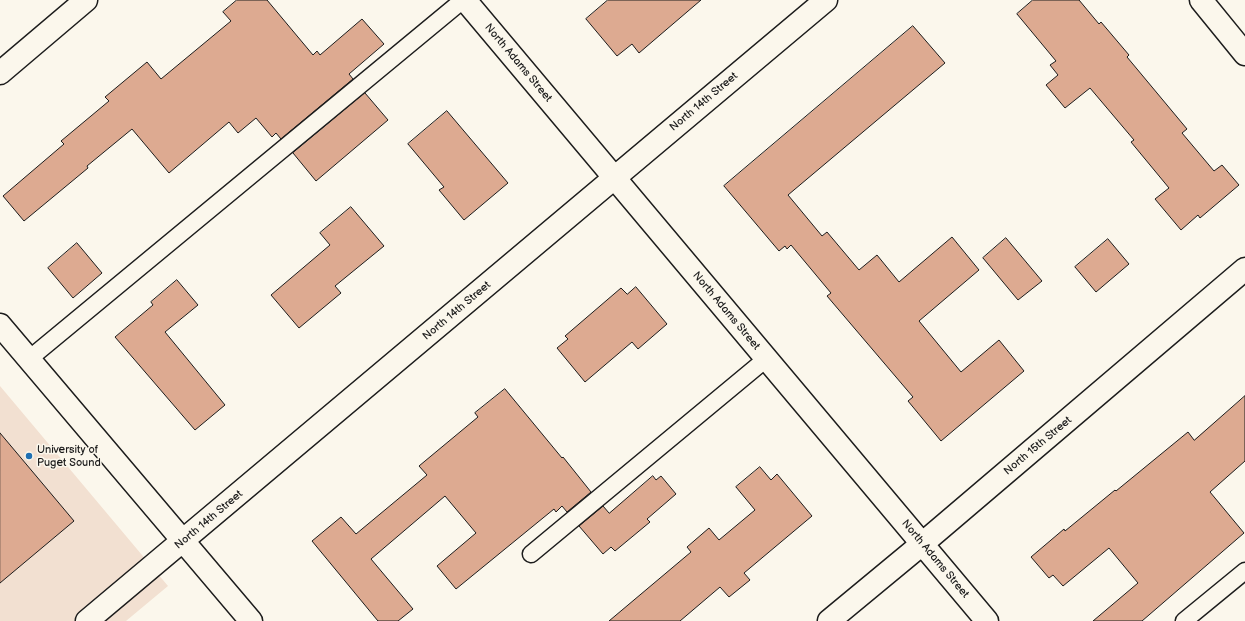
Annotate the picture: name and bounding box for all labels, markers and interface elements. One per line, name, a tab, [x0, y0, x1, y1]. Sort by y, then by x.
street label: North Adams Street	[482, 21, 554, 105]
street label: North 14th Street	[667, 70, 741, 134]
street label: North Adams Street	[690, 269, 762, 353]
street label: North 14th Street	[420, 279, 494, 343]
street label: North 15th Street	[1001, 414, 1075, 478]
place label: University of Puget Sound	[37, 443, 101, 469]
marker: University of Puget Sound	[24, 451, 34, 461]
street label: North 14th Street	[172, 488, 246, 552]
street label: North Adams Street	[899, 517, 971, 601]

